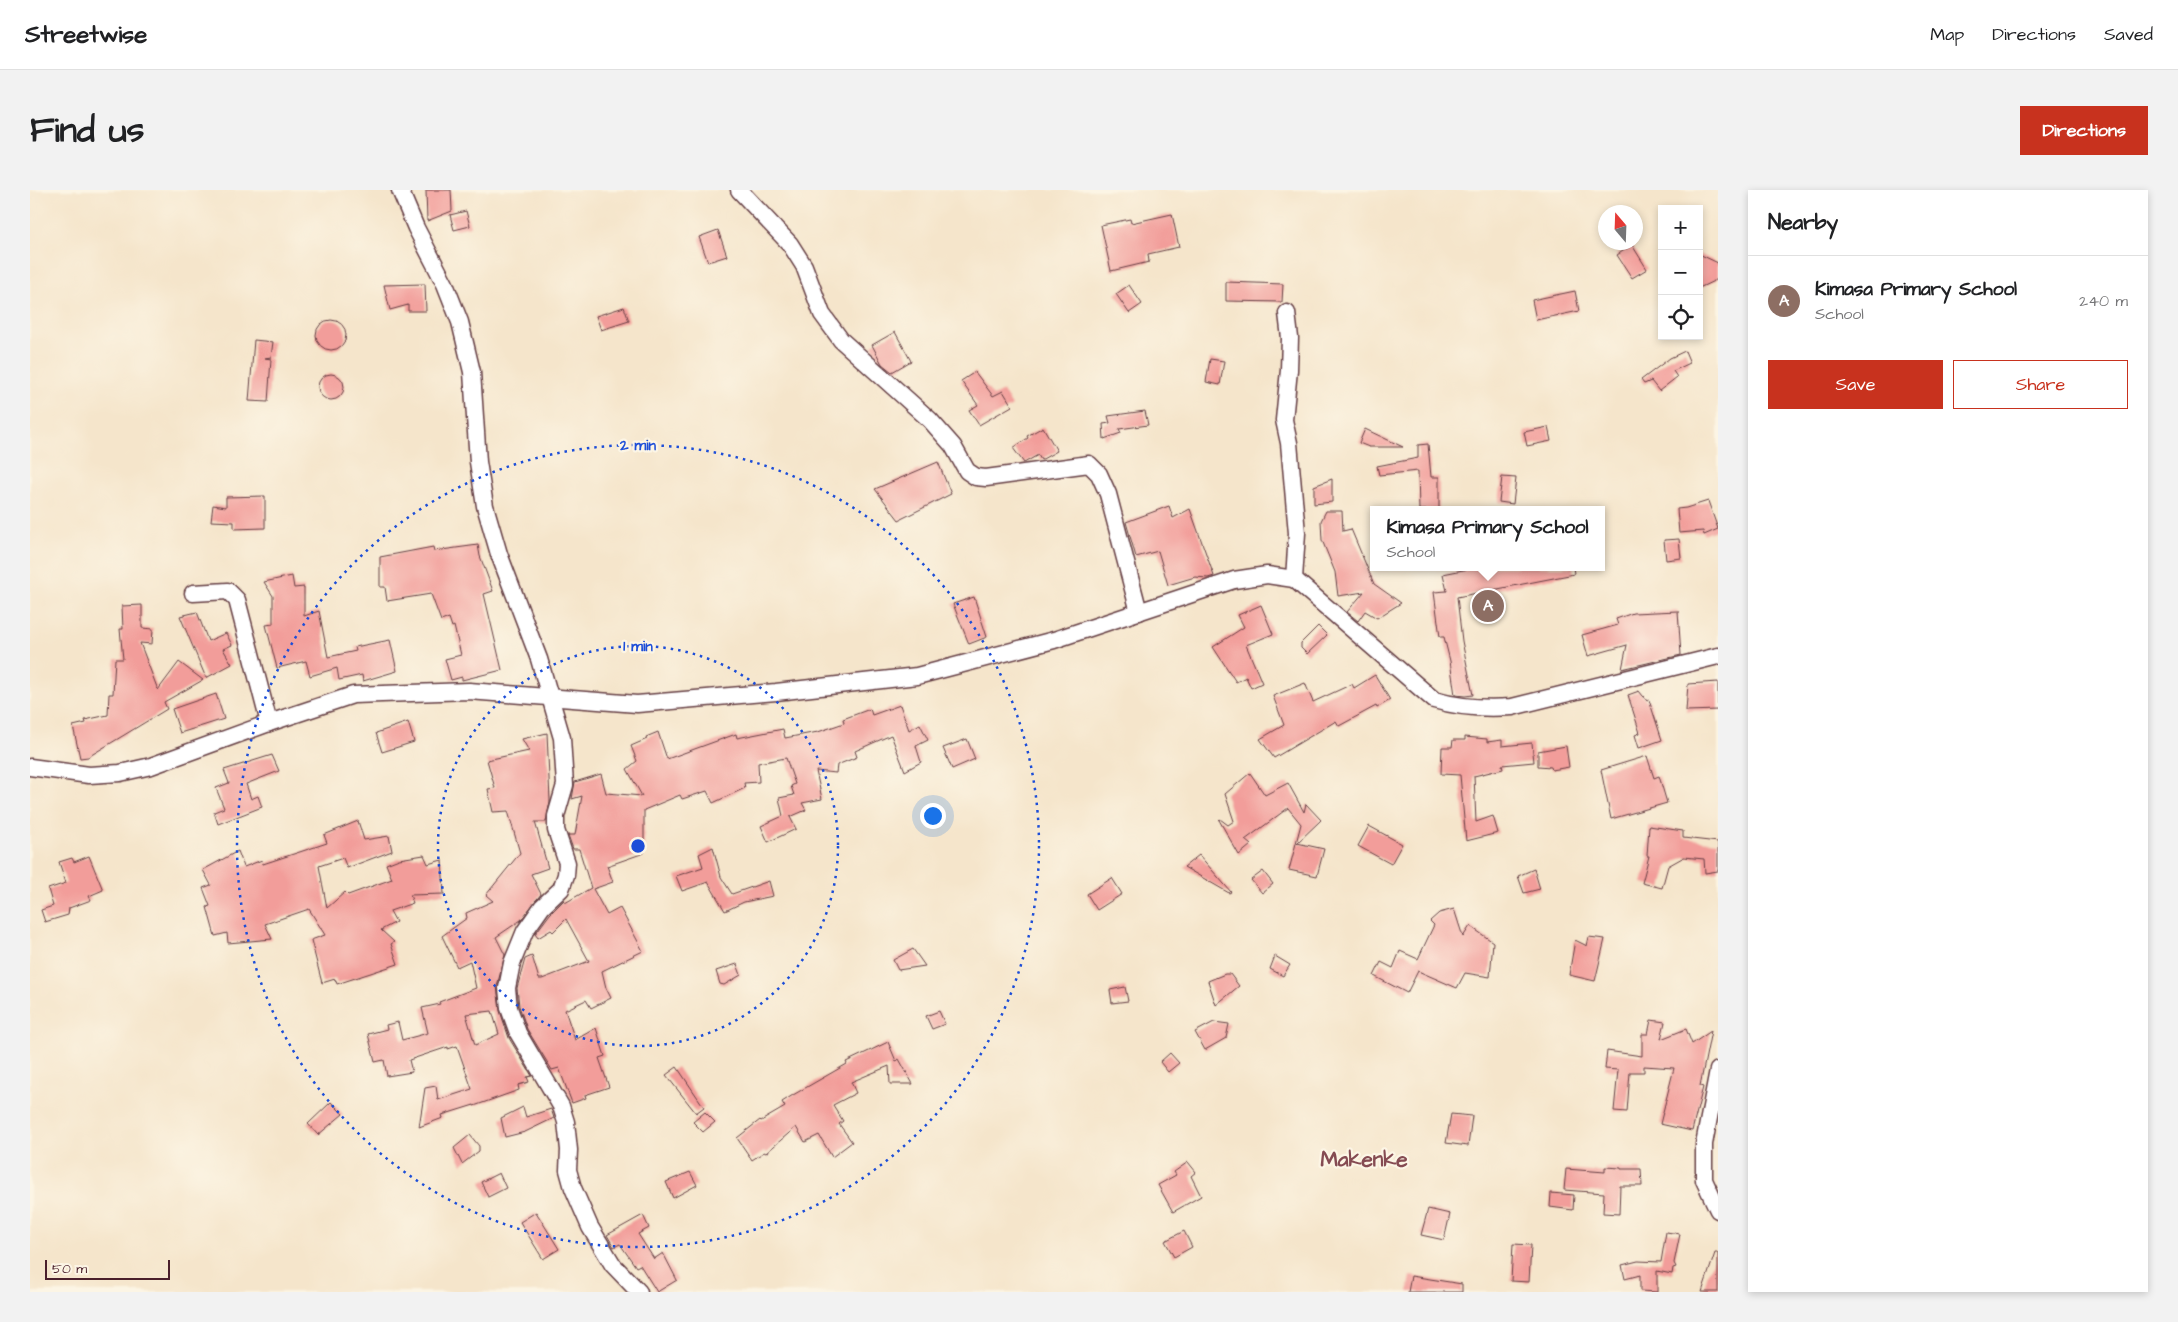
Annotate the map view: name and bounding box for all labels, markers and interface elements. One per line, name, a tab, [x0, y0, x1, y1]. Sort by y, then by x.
text: Streetwise	[25, 18, 147, 52]
text: Map	[1930, 22, 1964, 47]
text: Directions	[1992, 22, 2076, 47]
text: Saved	[2104, 22, 2153, 47]
text: Find us	[30, 106, 144, 155]
button: Directions	[2020, 106, 2148, 155]
north arrow	[1598, 205, 1643, 250]
map controls	[1658, 205, 1703, 340]
button: +	[1658, 205, 1703, 250]
text: Nearby	[1768, 208, 1838, 237]
button: −	[1658, 250, 1703, 295]
text: Kimasa Primary School	[1815, 276, 2017, 303]
text: A	[1779, 290, 1789, 312]
text: 240 m	[2079, 290, 2128, 312]
button: locate	[1658, 295, 1703, 340]
text: School	[1815, 303, 1864, 325]
button: Save	[1768, 360, 1943, 409]
button: Share	[1953, 360, 2128, 409]
text: 2 min	[619, 435, 657, 456]
popup	[1370, 506, 1605, 571]
text: Kimasa Primary School	[1386, 514, 1589, 541]
text: School	[1386, 541, 1435, 563]
pin: A	[1472, 587, 1504, 625]
text: 1 min	[623, 636, 653, 657]
your location	[920, 803, 946, 829]
centre of rings	[629, 837, 647, 855]
district label: Makenke	[1320, 1145, 1408, 1174]
scale bar	[45, 1257, 170, 1280]
text: 50 m	[52, 1259, 87, 1279]

